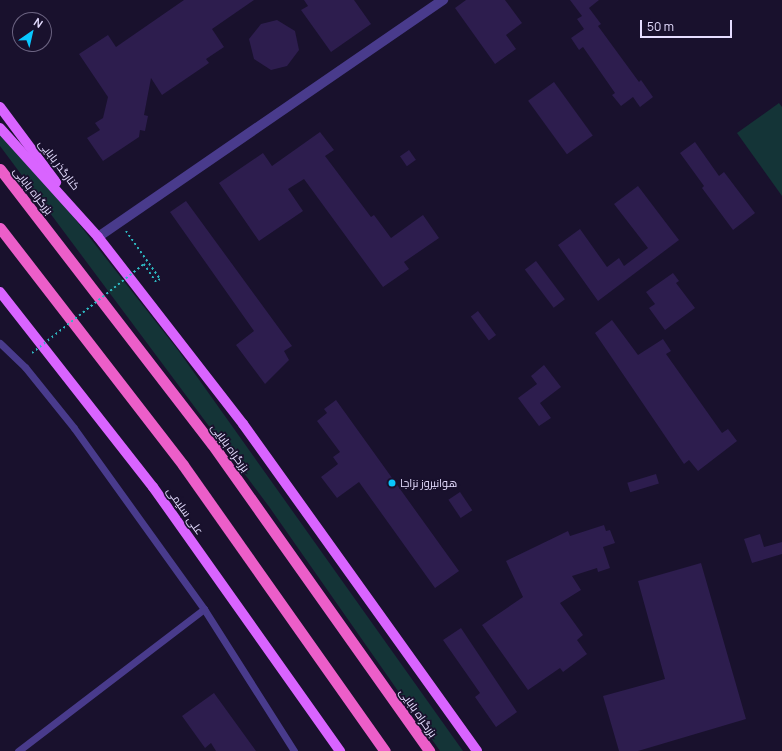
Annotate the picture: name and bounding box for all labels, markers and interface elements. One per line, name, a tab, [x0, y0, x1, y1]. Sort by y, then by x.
north arrow	[12, 12, 52, 52]
scale bar	[642, 12, 734, 38]
text: N	[31, 14, 46, 31]
text: 50 m	[647, 18, 674, 35]
street label: کنارگذر بابایی	[36, 137, 82, 193]
street label: بزرگراه بابایی	[10, 165, 56, 217]
street label: بزرگراه بابایی	[208, 421, 252, 475]
place label: هوانیروز نزاجا	[400, 476, 457, 490]
marker: هوانیروز نزاجا	[387, 478, 397, 488]
street label: علی سلیمی	[164, 485, 206, 537]
street label: بزرگراه بابایی	[396, 686, 440, 740]

